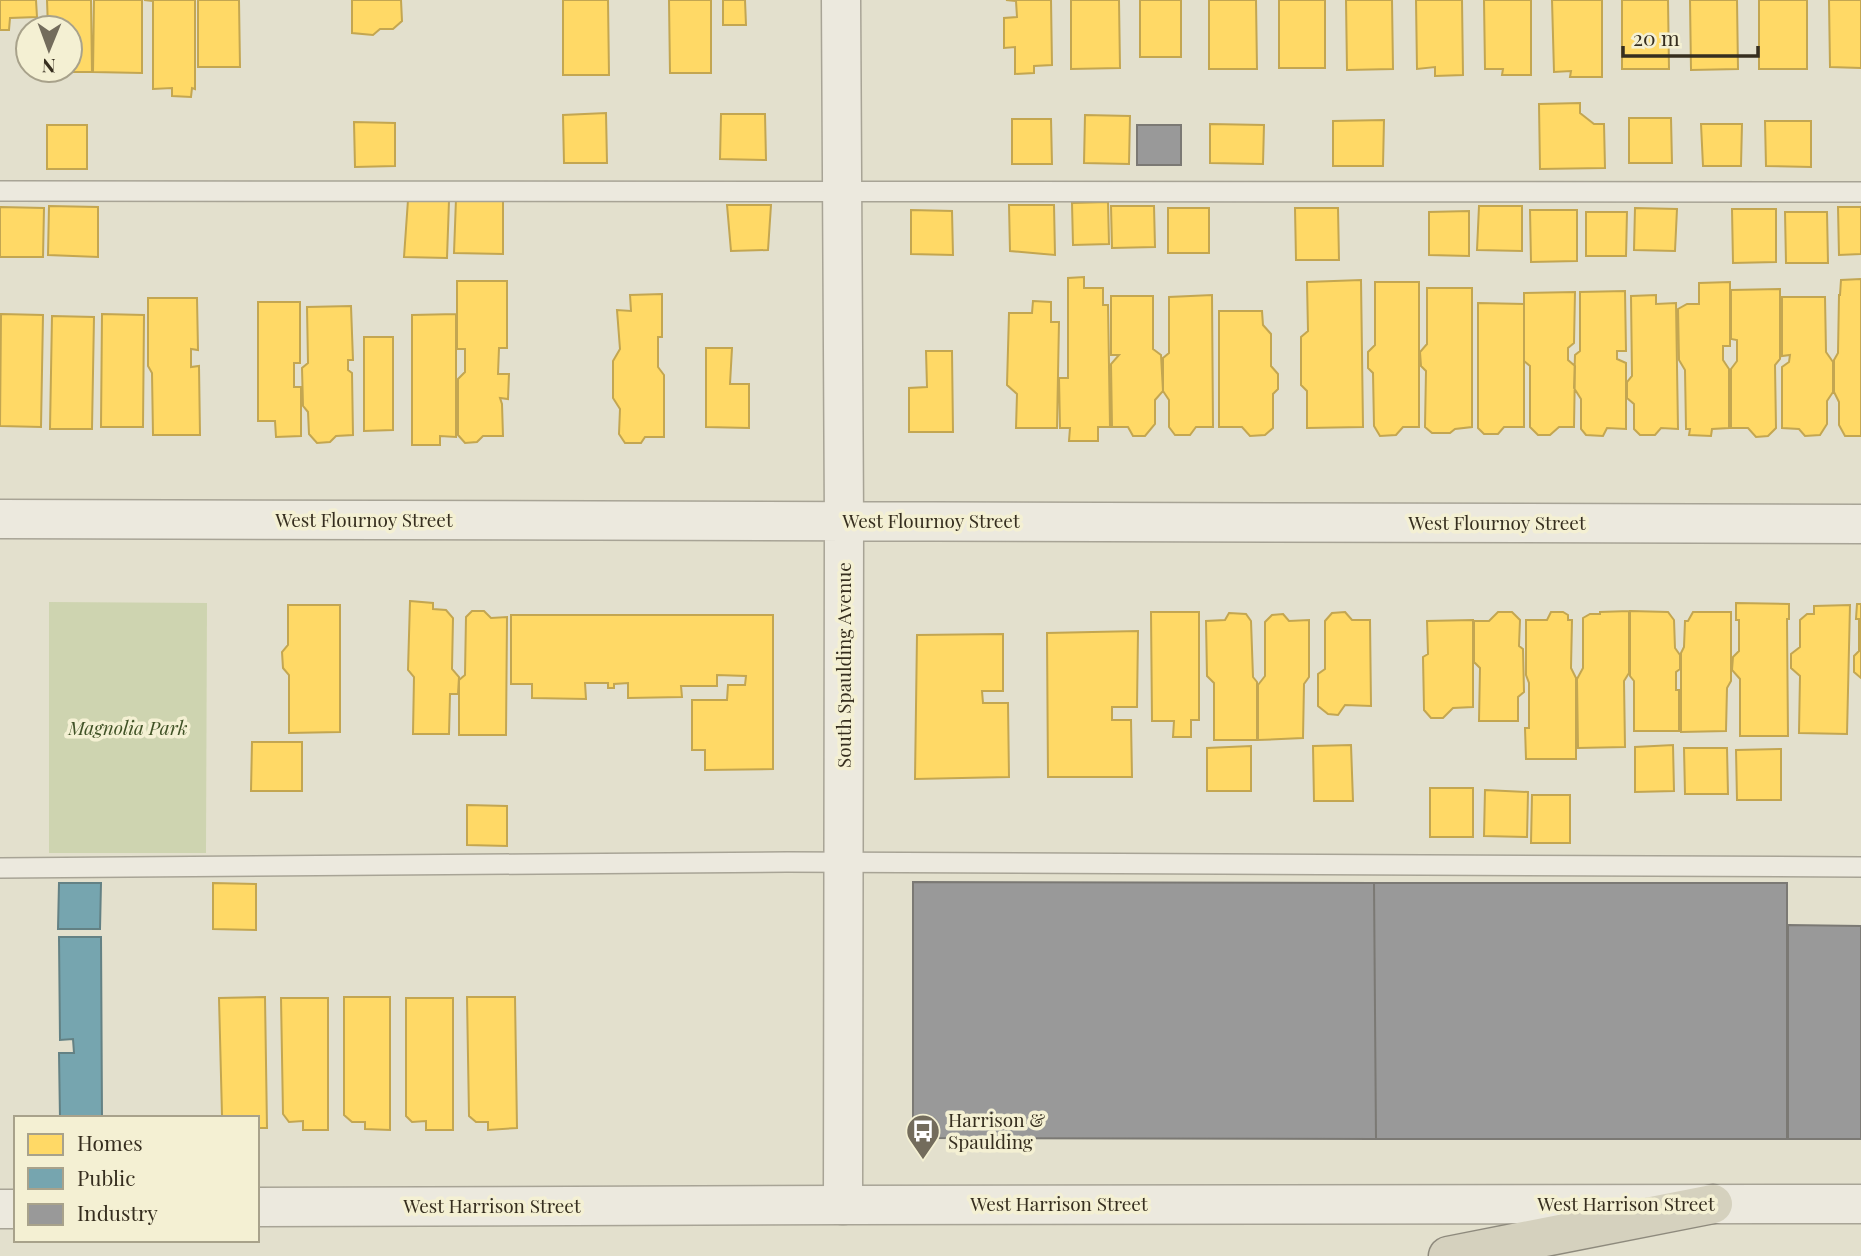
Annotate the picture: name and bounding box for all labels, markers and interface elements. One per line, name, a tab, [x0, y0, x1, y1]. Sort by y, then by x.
north arrow	[14, 14, 84, 84]
scale bar	[1623, 14, 1758, 58]
text: 20 m	[1633, 23, 1680, 51]
text: N	[41, 54, 56, 80]
street label: West Flournoy Street	[274, 506, 453, 532]
street label: West Flournoy Street	[841, 507, 1020, 533]
street label: West Flournoy Street	[1407, 509, 1586, 535]
street label: South Spaulding Avenue	[830, 562, 856, 768]
park label: Magnolia Park	[67, 714, 188, 740]
place label: Harrison & Spaulding	[948, 1106, 1045, 1154]
bus stop icon: Harrison & Spaulding	[904, 1112, 942, 1161]
legend	[14, 1116, 259, 1242]
text: Homes	[77, 1128, 143, 1156]
text: Public	[77, 1163, 135, 1191]
street label: West Harrison Street	[969, 1190, 1148, 1216]
street label: West Harrison Street	[1536, 1190, 1715, 1216]
street label: West Harrison Street	[402, 1192, 581, 1218]
text: Industry	[77, 1198, 158, 1226]

